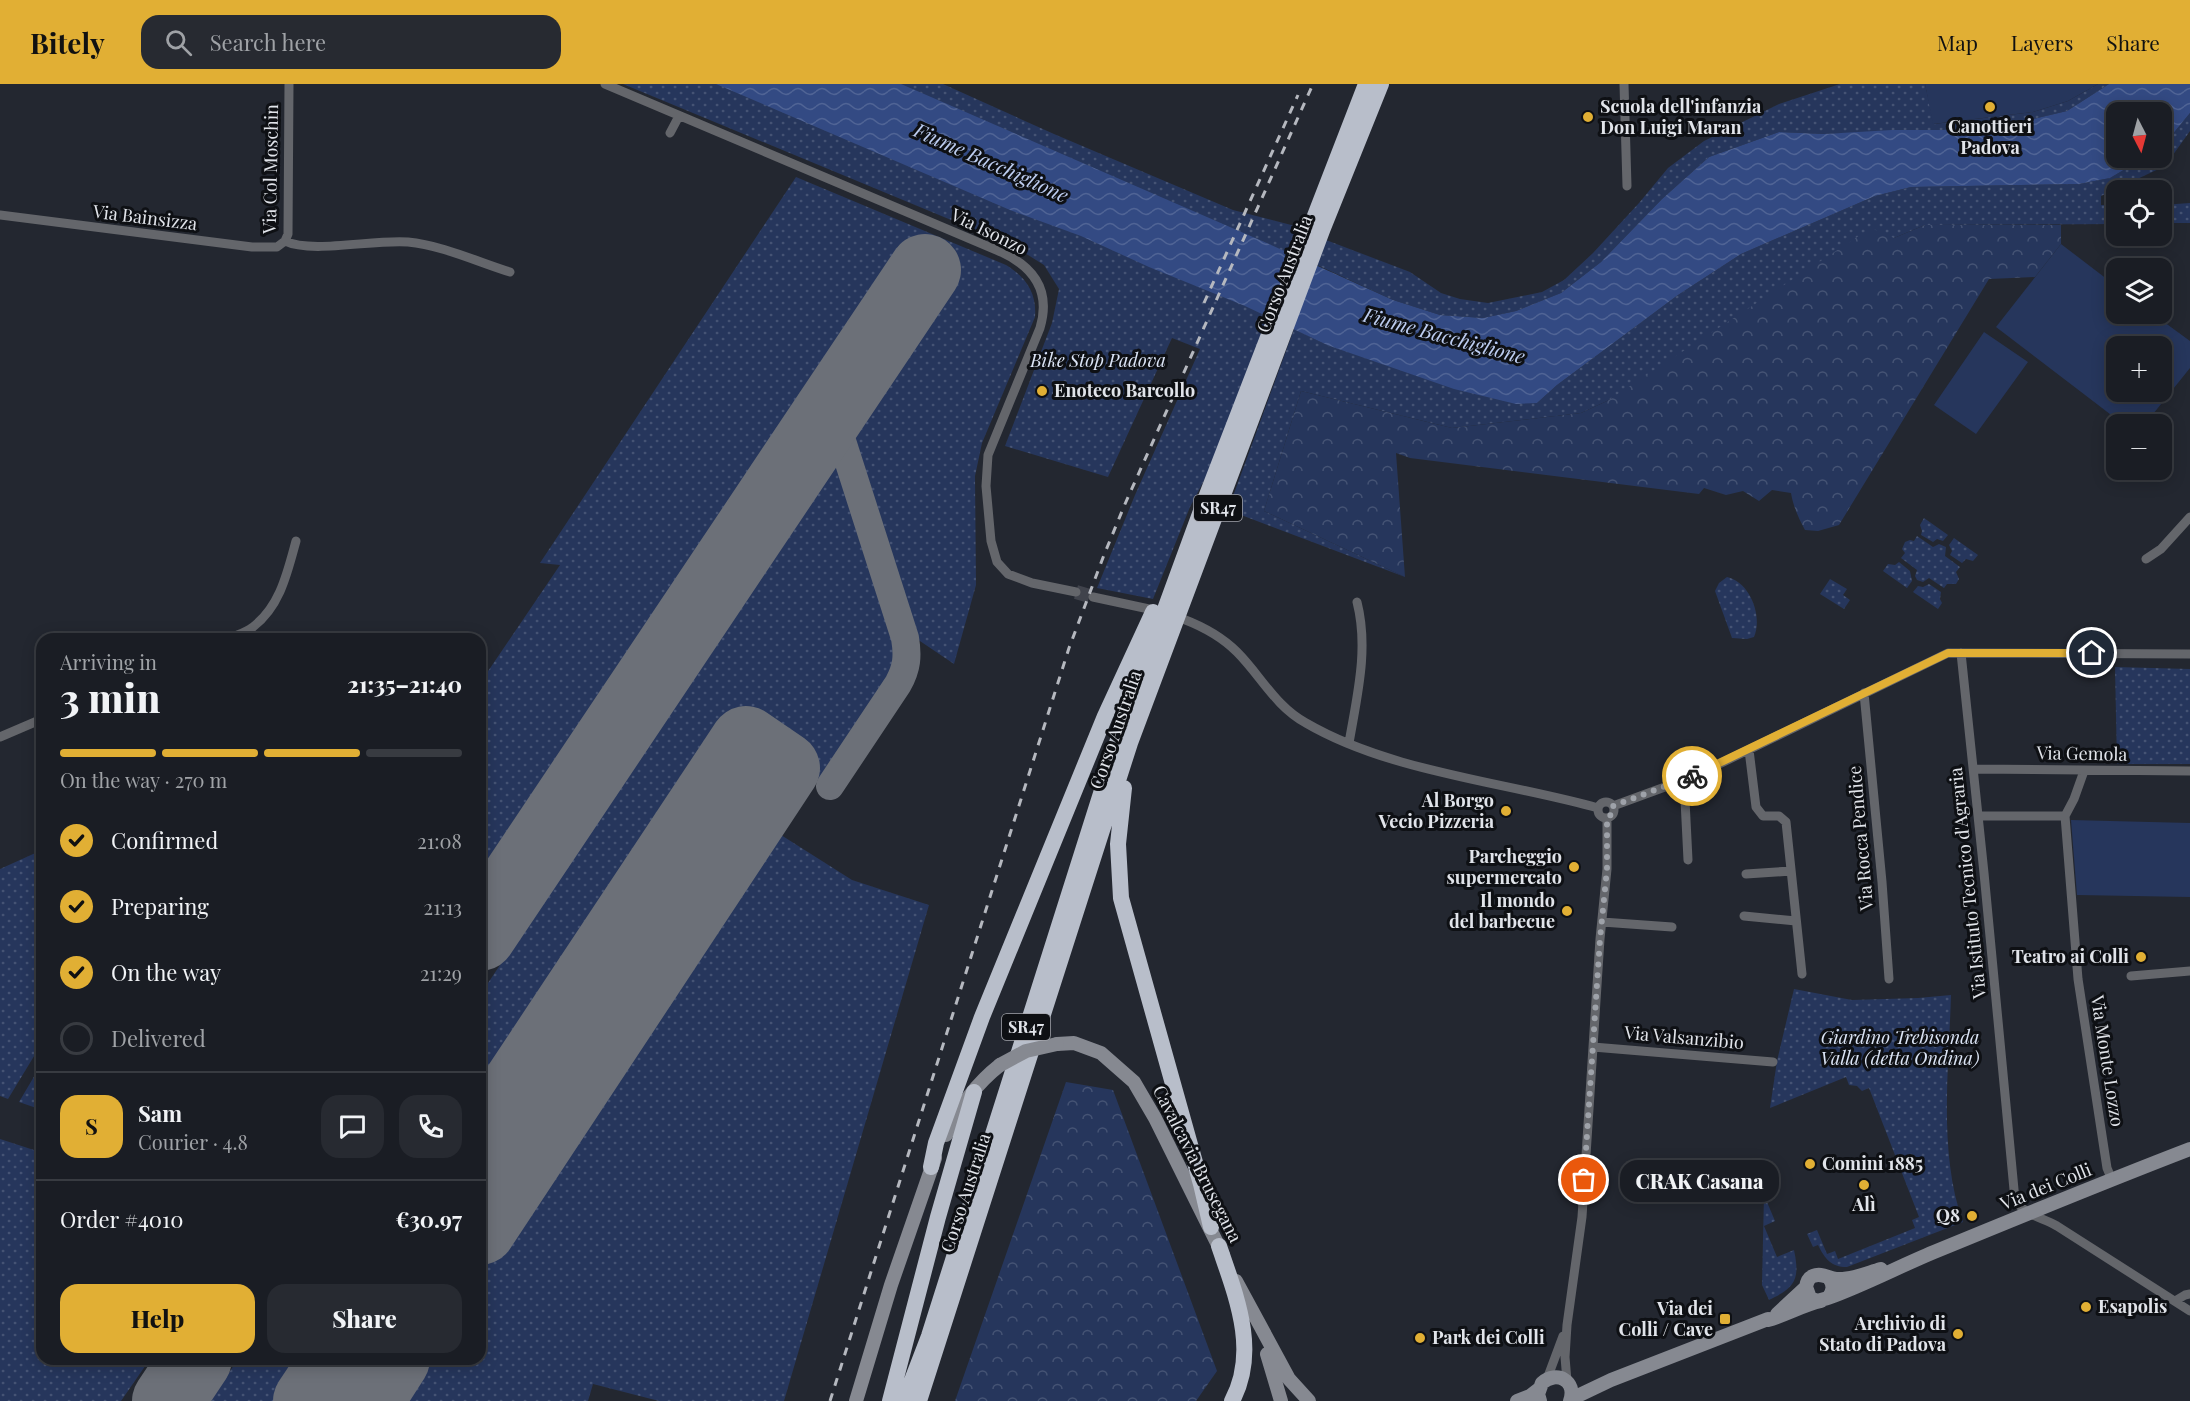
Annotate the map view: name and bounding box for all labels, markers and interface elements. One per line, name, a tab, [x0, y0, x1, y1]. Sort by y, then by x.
search box	[141, 15, 561, 69]
text: Bitely	[30, 24, 105, 61]
icon: search	[162, 26, 195, 59]
text: Search here	[210, 27, 326, 57]
text: Map	[1937, 28, 1978, 56]
text: Layers	[2011, 28, 2073, 56]
text: Share	[2106, 28, 2160, 56]
place label: Scuola dell'infanzia Don Luigi Maran	[1600, 94, 1762, 139]
marker: Canottieri Padova	[1983, 100, 1997, 114]
north arrow	[2106, 102, 2172, 168]
map controls	[2106, 102, 2172, 480]
street label: Via Col Moschin	[257, 104, 283, 235]
marker: Scuola dell'infanzia Don Luigi Maran	[1581, 110, 1595, 124]
place label: Canottieri Padova	[1948, 114, 2032, 159]
water label: Fiume Bacchiglione	[909, 115, 1073, 208]
button: locate	[2106, 180, 2172, 246]
street label: Via Bainsizza	[91, 199, 199, 235]
street label: Via Isonzo	[946, 202, 1032, 260]
street label: Corso Australia	[1251, 211, 1318, 336]
button: layers	[2106, 258, 2172, 324]
water label: Fiume Bacchiglione	[1360, 300, 1529, 369]
button: +	[2106, 336, 2172, 402]
park label: Bike Stop Padova	[1029, 348, 1166, 372]
place label: Enoteco Barcollo	[1054, 378, 1195, 402]
marker: Enoteco Barcollo	[1035, 384, 1049, 398]
button: −	[2106, 414, 2172, 480]
road number: SR47	[1194, 495, 1242, 521]
pin	[2066, 627, 2117, 678]
icon: home	[2075, 636, 2108, 669]
text: Arriving in	[60, 648, 157, 675]
street label: Corso Australia	[1084, 667, 1147, 792]
text: 21:35–21:40	[347, 669, 462, 699]
text: 3 min	[60, 671, 160, 723]
street label: Via Gemola	[2035, 740, 2128, 766]
courier	[1662, 746, 1722, 806]
icon: bike	[1676, 760, 1709, 793]
street label: Via Rocca Pendice	[1842, 765, 1878, 913]
text: On the way · 270 m	[60, 766, 227, 793]
street label: Via Istituto Tecnico d'Agraria	[1943, 766, 1991, 1001]
place label: Al Borgo Vecio Pizzeria	[1377, 788, 1495, 833]
marker: Al Borgo Vecio Pizzeria	[1499, 804, 1513, 818]
icon: check	[60, 824, 93, 857]
text: Confirmed	[111, 825, 218, 855]
text: 21:08	[417, 827, 462, 854]
place label: Parcheggio supermercato	[1447, 844, 1562, 889]
marker: Parcheggio supermercato	[1567, 860, 1581, 874]
place label: Il mondo del barbecue	[1449, 888, 1555, 933]
icon: check	[60, 890, 93, 923]
text: Preparing	[111, 891, 209, 921]
text: 21:13	[424, 893, 462, 920]
marker: Il mondo del barbecue	[1560, 904, 1574, 918]
place label: Teatro ai Colli	[2012, 944, 2129, 968]
marker: Teatro ai Colli	[2134, 950, 2148, 964]
icon: check	[60, 956, 93, 989]
text: On the way	[111, 957, 221, 987]
text: 21:29	[420, 959, 462, 986]
street label: Via Monte Lozzo	[2086, 992, 2130, 1128]
road number: SR47	[1002, 1014, 1050, 1040]
street label: Via Valsanzibio	[1622, 1020, 1745, 1054]
text: Delivered	[111, 1023, 206, 1053]
park label: Giardino Trebisonda Valla (detta Ondina)	[1821, 1025, 1979, 1070]
street label: Cavalcavia Brusegana	[1148, 1081, 1248, 1246]
button: chat	[321, 1095, 384, 1158]
button: phone	[399, 1095, 462, 1158]
text: Sam	[138, 1098, 182, 1128]
text: S	[85, 1111, 98, 1141]
text: Courier · 4.8	[138, 1128, 248, 1155]
street label: Corso Australia	[934, 1130, 996, 1255]
place label: Comini 1885	[1822, 1151, 1923, 1175]
pin	[1558, 1154, 1609, 1205]
marker: Comini 1885	[1803, 1157, 1817, 1171]
street label: Via dei Colli	[1996, 1157, 2095, 1216]
callout: CRAK Casana	[1620, 1159, 1779, 1201]
icon: bag	[1567, 1163, 1600, 1196]
text: CRAK Casana	[1636, 1167, 1763, 1194]
marker: Alì	[1857, 1178, 1871, 1192]
place label: Alì	[1851, 1192, 1876, 1216]
place label: Q8	[1936, 1203, 1960, 1227]
text: Order #4010	[60, 1204, 183, 1234]
text: €30.97	[395, 1204, 462, 1234]
marker: Q8	[1965, 1209, 1979, 1223]
button: Help	[60, 1284, 255, 1353]
button: Share	[267, 1284, 462, 1353]
place label: Esapolis	[2098, 1294, 2167, 1318]
place label: Via dei Colli / Cave	[1619, 1296, 1713, 1341]
marker: Esapolis	[2079, 1300, 2093, 1314]
place label: Archivio di Stato di Padova	[1819, 1311, 1947, 1356]
marker: Via dei Colli / Cave	[1718, 1312, 1732, 1326]
place label: Park dei Colli	[1432, 1325, 1545, 1349]
marker: Archivio di Stato di Padova	[1951, 1327, 1965, 1341]
marker: Park dei Colli	[1413, 1331, 1427, 1345]

